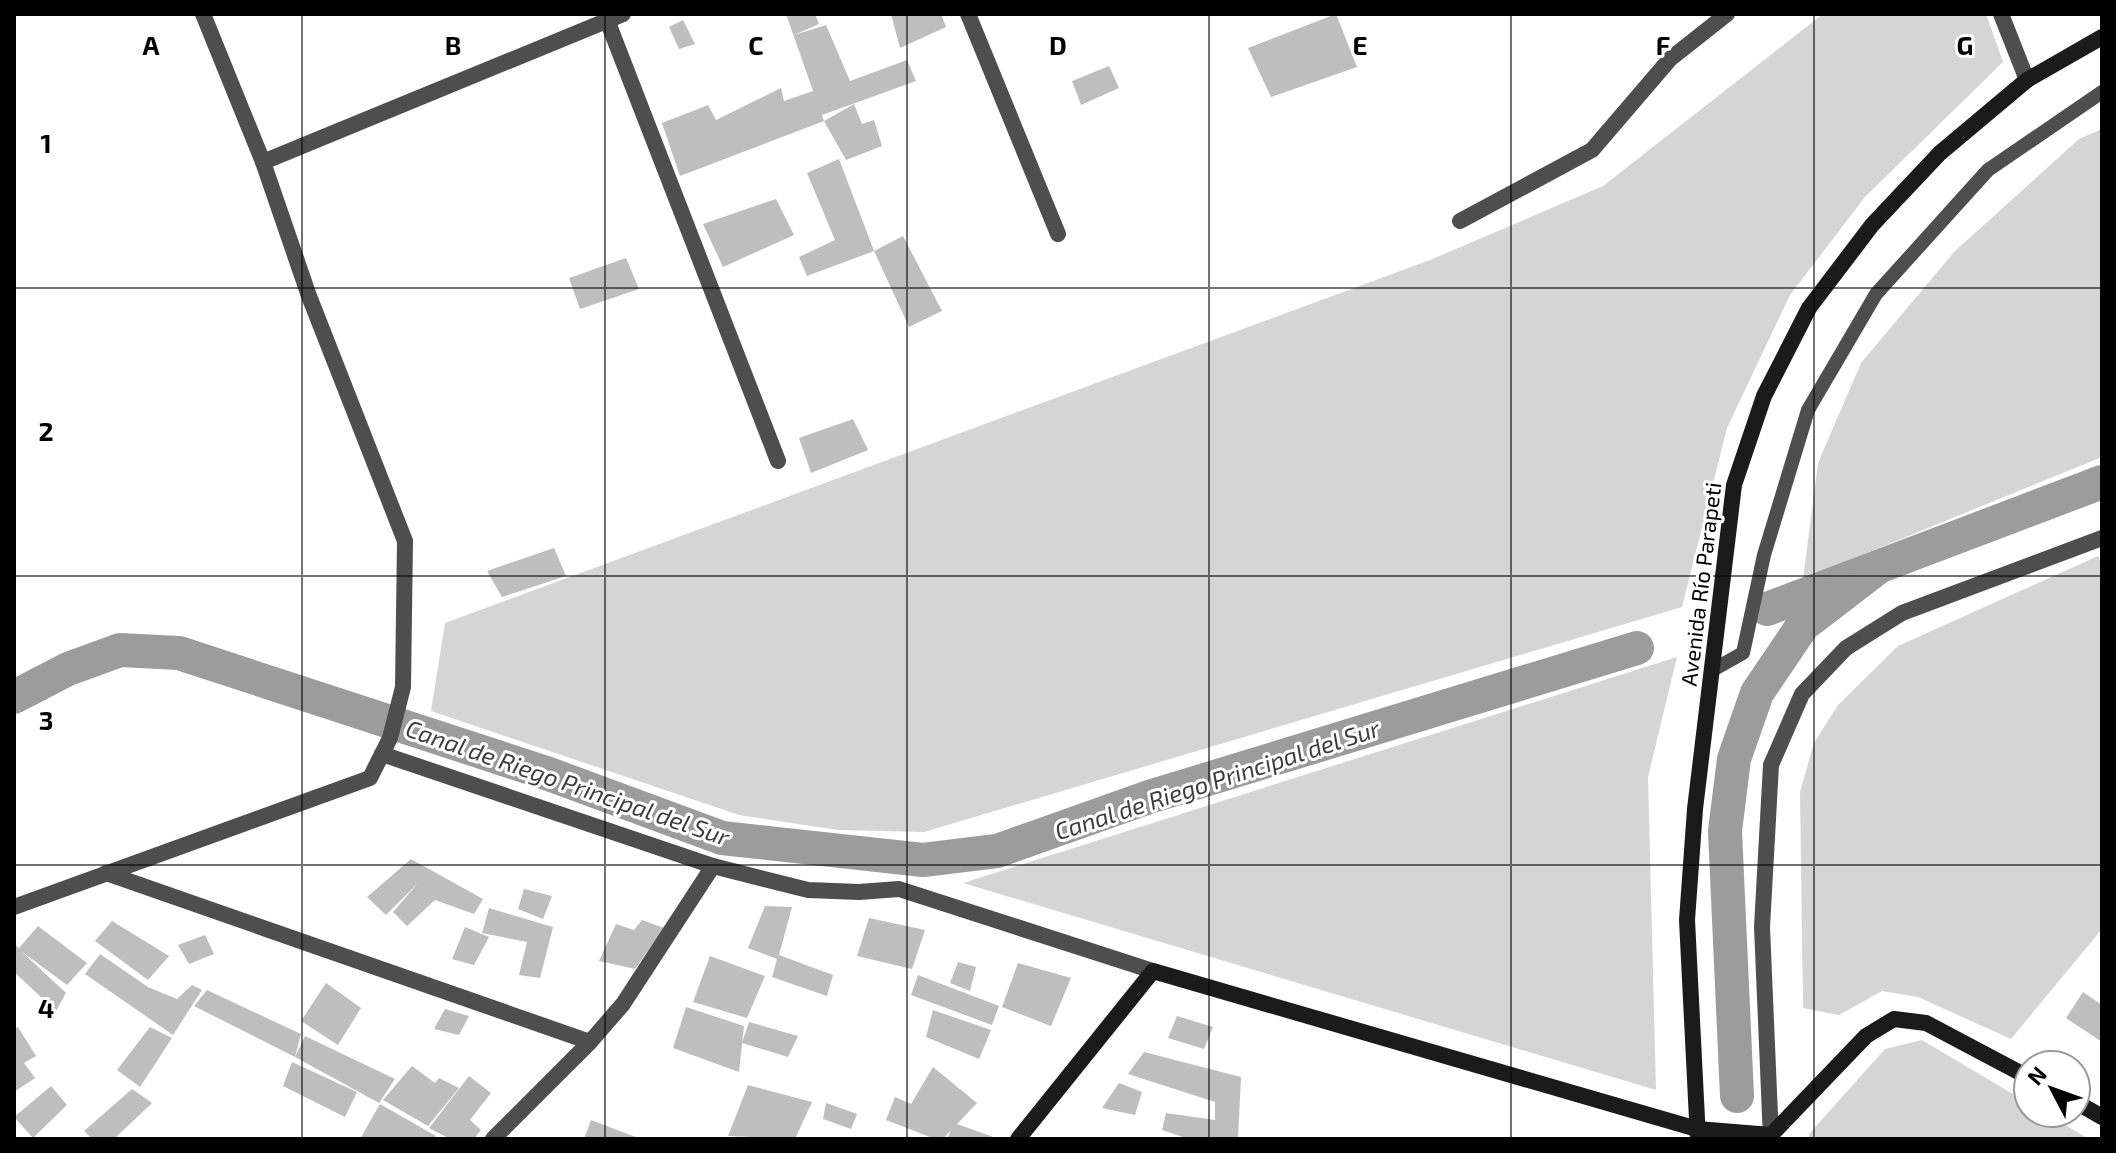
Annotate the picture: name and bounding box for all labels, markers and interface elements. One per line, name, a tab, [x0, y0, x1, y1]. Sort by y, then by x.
text: A	[143, 29, 160, 60]
text: B	[445, 29, 461, 60]
text: C	[748, 29, 764, 60]
text: D	[1049, 29, 1067, 60]
text: E	[1352, 29, 1368, 60]
text: F	[1656, 29, 1670, 60]
text: G	[1957, 29, 1973, 60]
text: 1	[40, 127, 52, 158]
text: 2	[38, 415, 54, 446]
street label: Avenida Río Parapeti	[1675, 481, 1725, 687]
text: 3	[39, 704, 53, 735]
water label: Canal de Riego Principal del Sur	[402, 713, 734, 851]
water label: Canal de Riego Principal del Sur	[1051, 713, 1384, 845]
text: 4	[38, 992, 54, 1023]
north arrow	[2012, 1049, 2092, 1129]
text: N	[2021, 1061, 2051, 1090]

